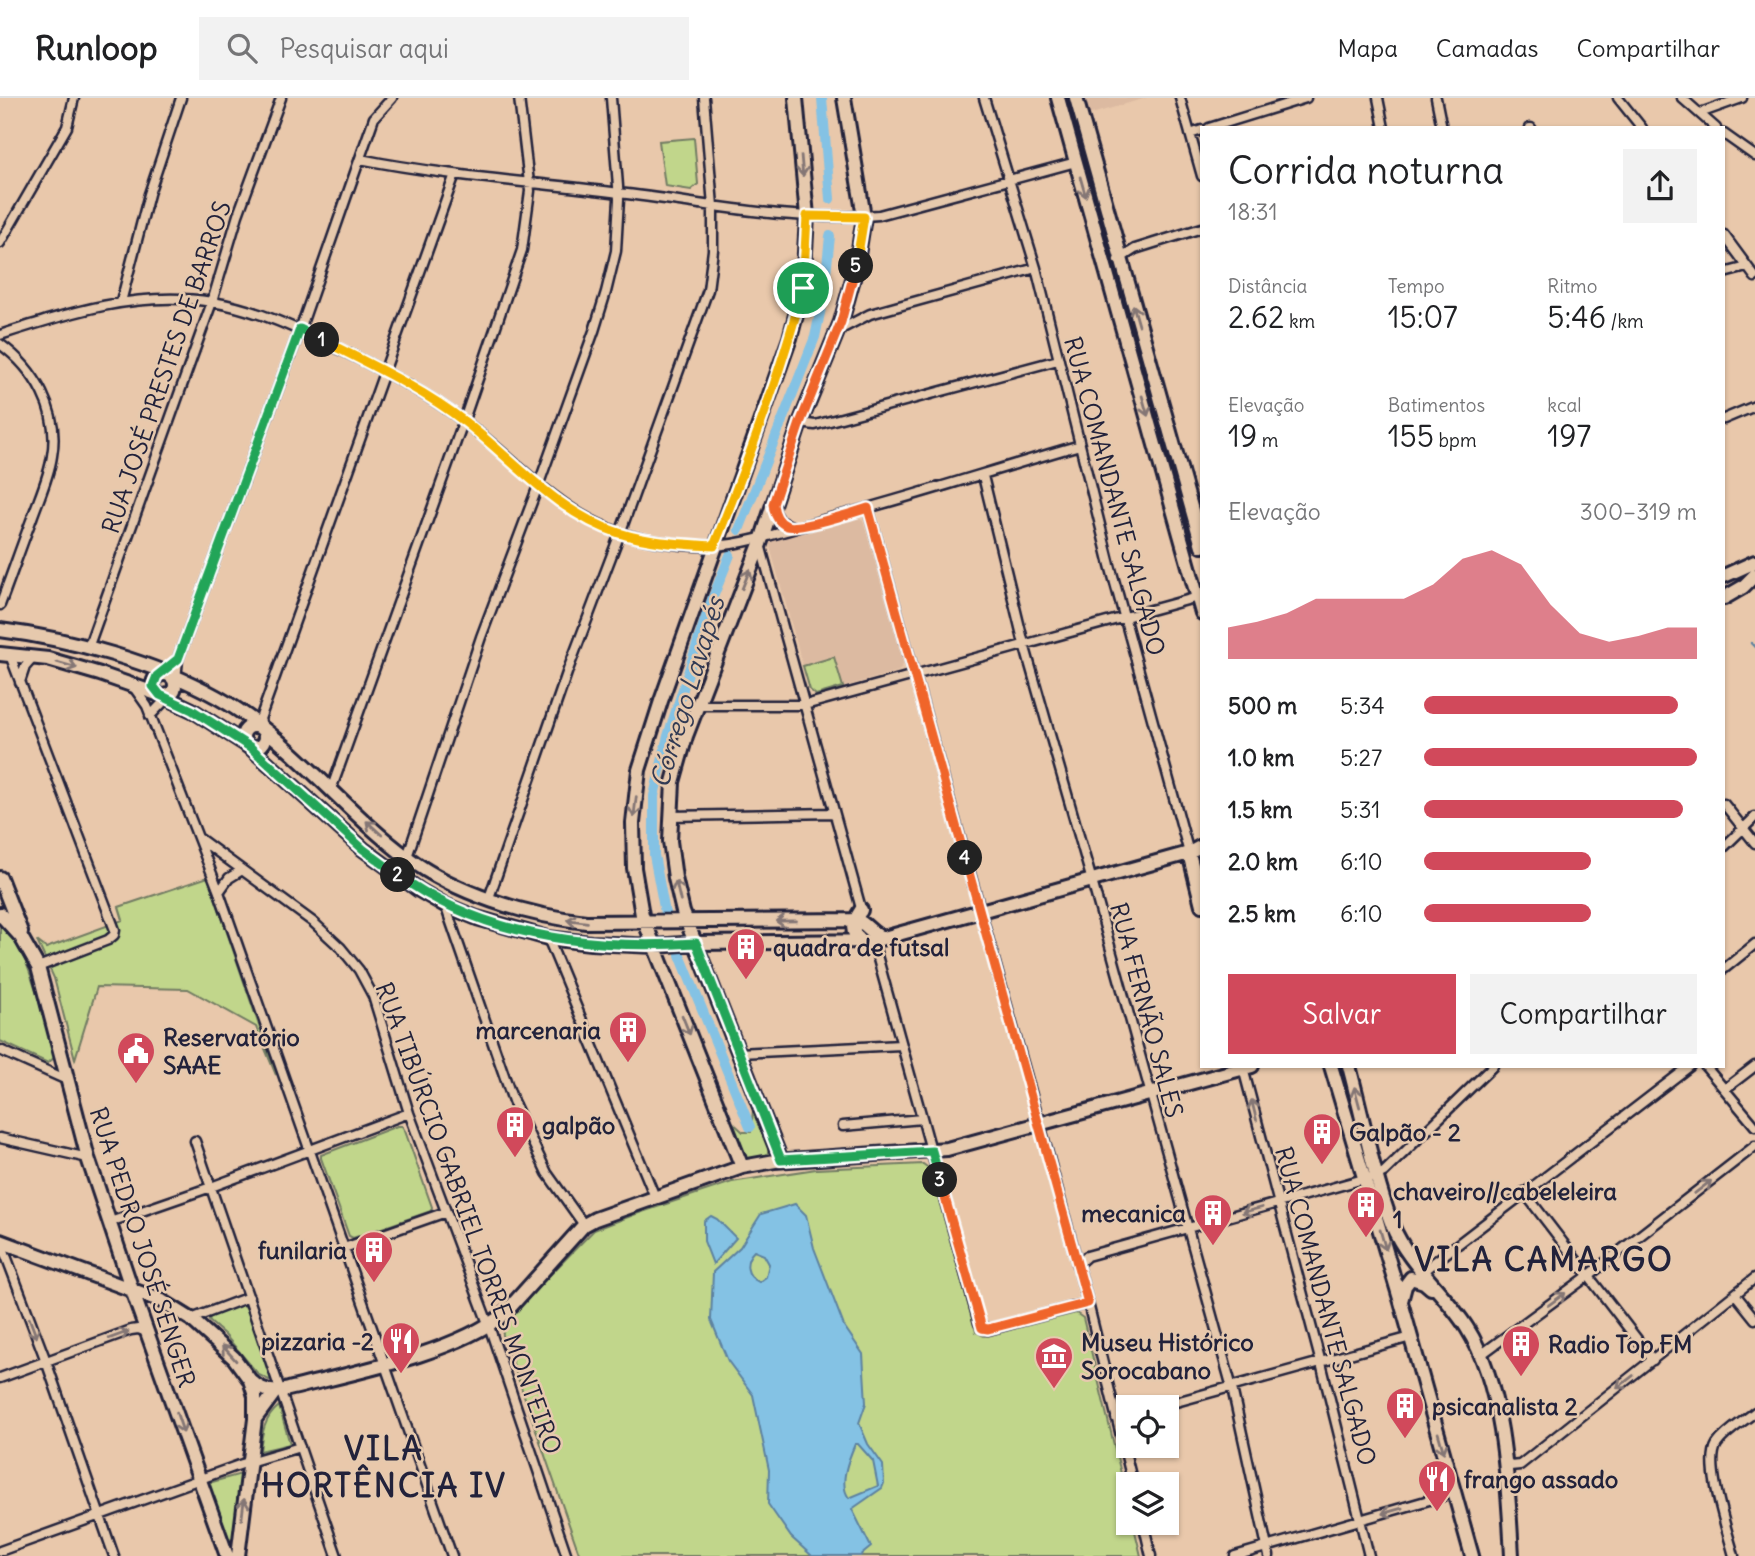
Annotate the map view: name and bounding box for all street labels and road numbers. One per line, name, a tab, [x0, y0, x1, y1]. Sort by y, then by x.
street label: RUA JOSÉ PRESTES DE BARROS	[95, 197, 237, 537]
street label: RUA COMANDANTE SALGADO	[1058, 333, 1172, 659]
street label: RUA FERNÃO SALES	[1104, 899, 1190, 1121]
street label: RUA TIBÚRCIO GABRIEL TORRES MONTEIRO	[369, 978, 569, 1458]
street label: RUA PEDRO JOSÉ SENGER	[83, 1103, 203, 1391]
street label: RUA COMANDANTE SALGADO	[1269, 1143, 1383, 1469]

